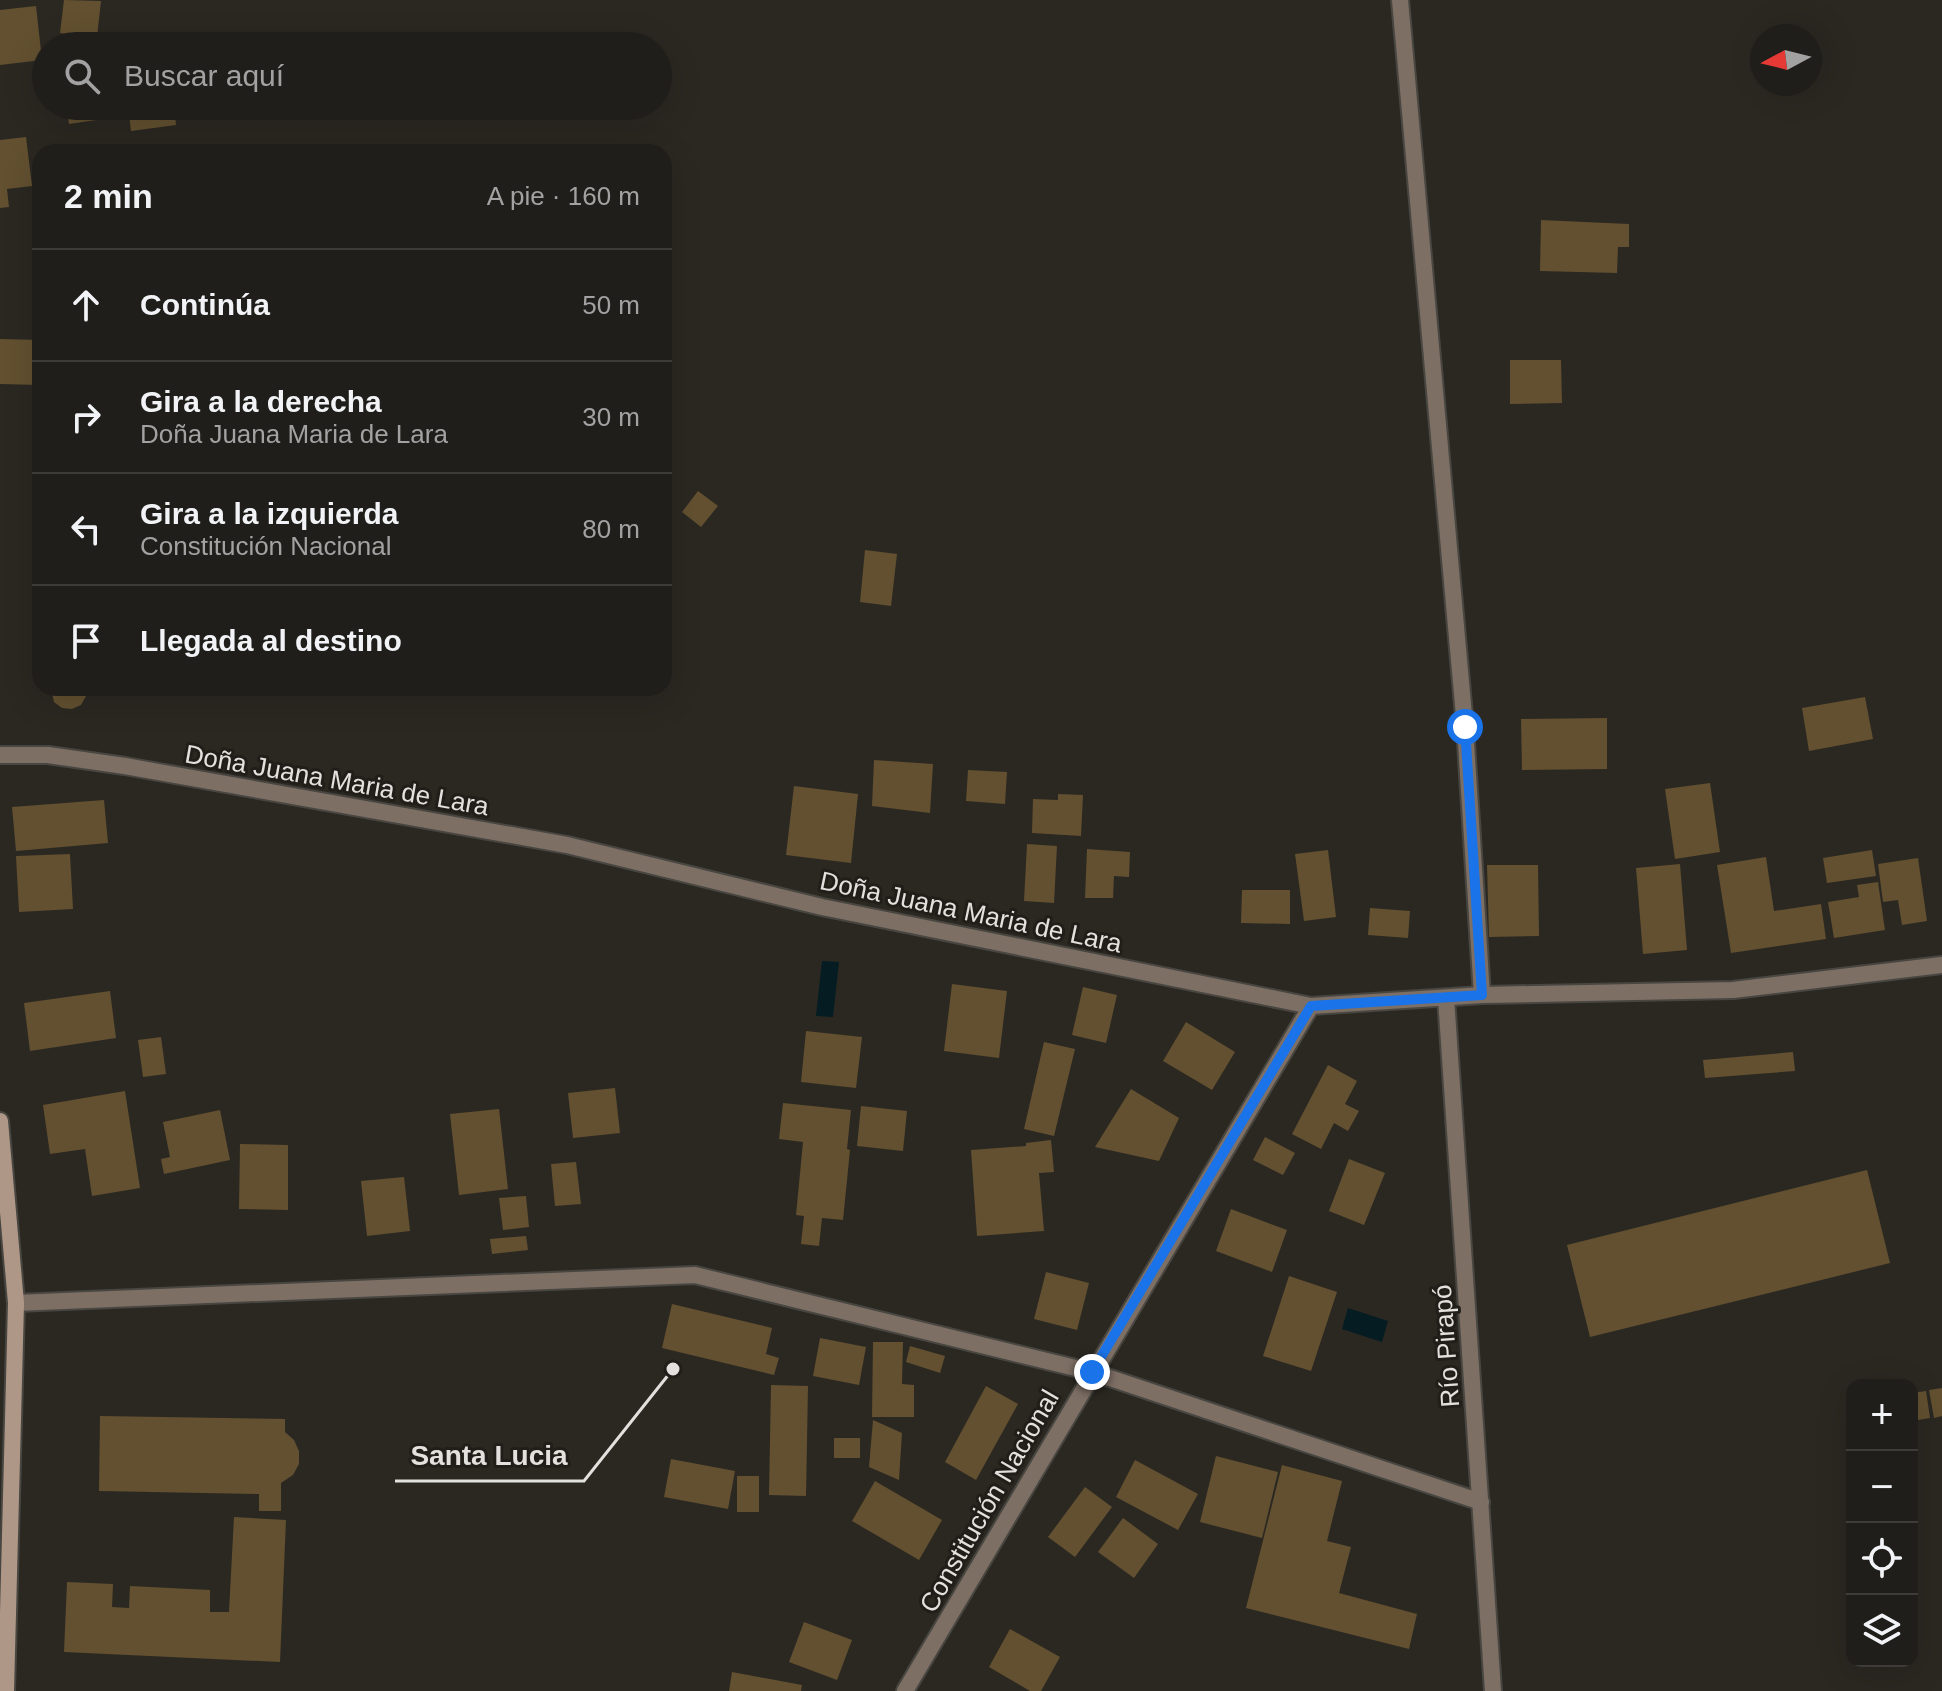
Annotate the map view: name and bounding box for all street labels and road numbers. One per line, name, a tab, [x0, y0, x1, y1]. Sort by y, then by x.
street label: Doña Juana Maria de Lara	[183, 738, 492, 822]
street label: Doña Juana Maria de Lara	[817, 865, 1125, 959]
street label: Río Pirapó	[1427, 1284, 1465, 1408]
street label: Constitución Nacional	[913, 1385, 1065, 1617]

